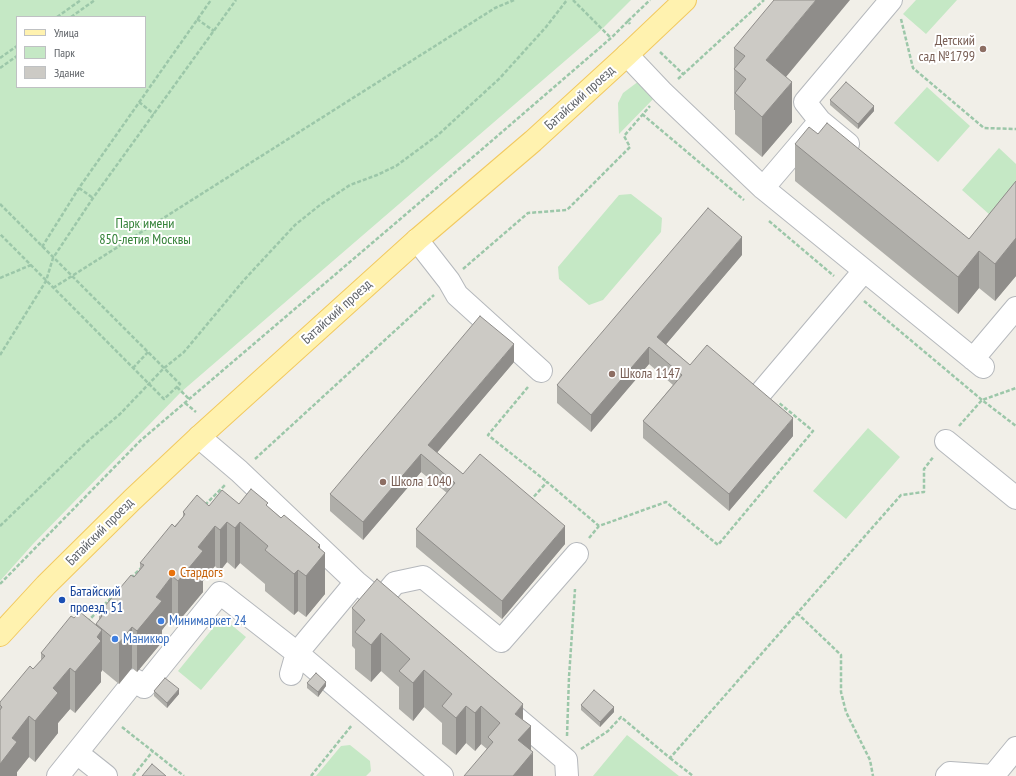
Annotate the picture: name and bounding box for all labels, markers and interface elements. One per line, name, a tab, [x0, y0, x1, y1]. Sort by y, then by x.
legend	[16, 16, 146, 88]
text: Улица	[54, 25, 79, 40]
place label: Детский сад №1799	[919, 33, 975, 66]
marker: Детский сад №1799	[978, 44, 988, 54]
text: Парк	[54, 45, 75, 60]
street label: Батайский проезд	[541, 62, 619, 134]
text: Здание	[54, 65, 85, 80]
park label: Парк имени 850-летия Москвы	[99, 216, 191, 248]
street label: Батайский проезд	[298, 276, 376, 348]
place label: Школа 1147	[620, 366, 681, 382]
marker: Школа 1147	[607, 369, 617, 379]
place label: Школа 1040	[391, 474, 452, 490]
marker: Школа 1040	[378, 477, 388, 487]
street label: Батайский проезд	[63, 495, 137, 569]
place label: Стардогs	[180, 565, 223, 581]
marker: Стардогs	[167, 568, 177, 578]
place label: Батайский проезд, 51	[70, 584, 123, 616]
marker: Батайский проезд, 51	[57, 595, 67, 605]
place label: Минимаркет 24	[169, 613, 246, 629]
marker: Минимаркет 24	[156, 616, 166, 626]
place label: Маникюр	[123, 631, 169, 647]
marker: Маникюр	[110, 634, 120, 644]

